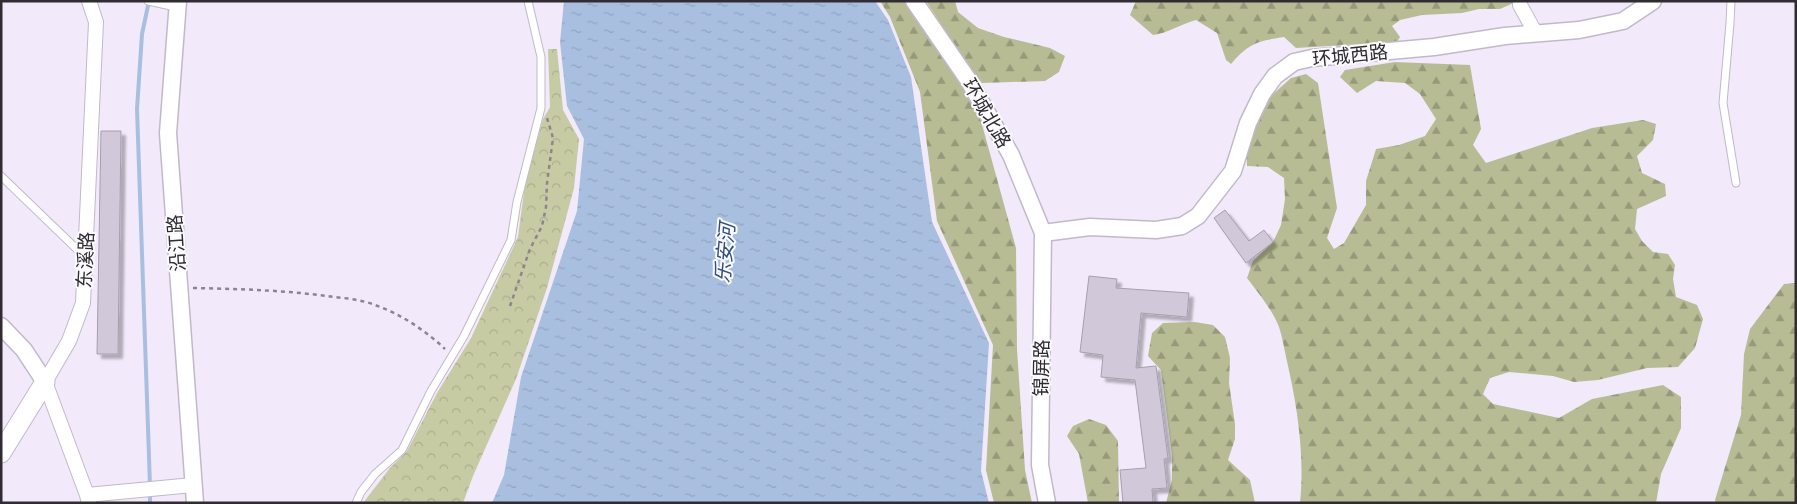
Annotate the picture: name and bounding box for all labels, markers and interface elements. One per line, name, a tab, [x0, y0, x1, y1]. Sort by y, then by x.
street label: 环城西路	[1311, 39, 1389, 71]
street label: 环城北路	[958, 74, 1016, 152]
street label: 沿江路	[162, 214, 190, 272]
water label: 乐安河	[709, 218, 741, 284]
street label: 东溪路	[72, 231, 98, 289]
street label: 锦屏路	[1029, 339, 1053, 397]

